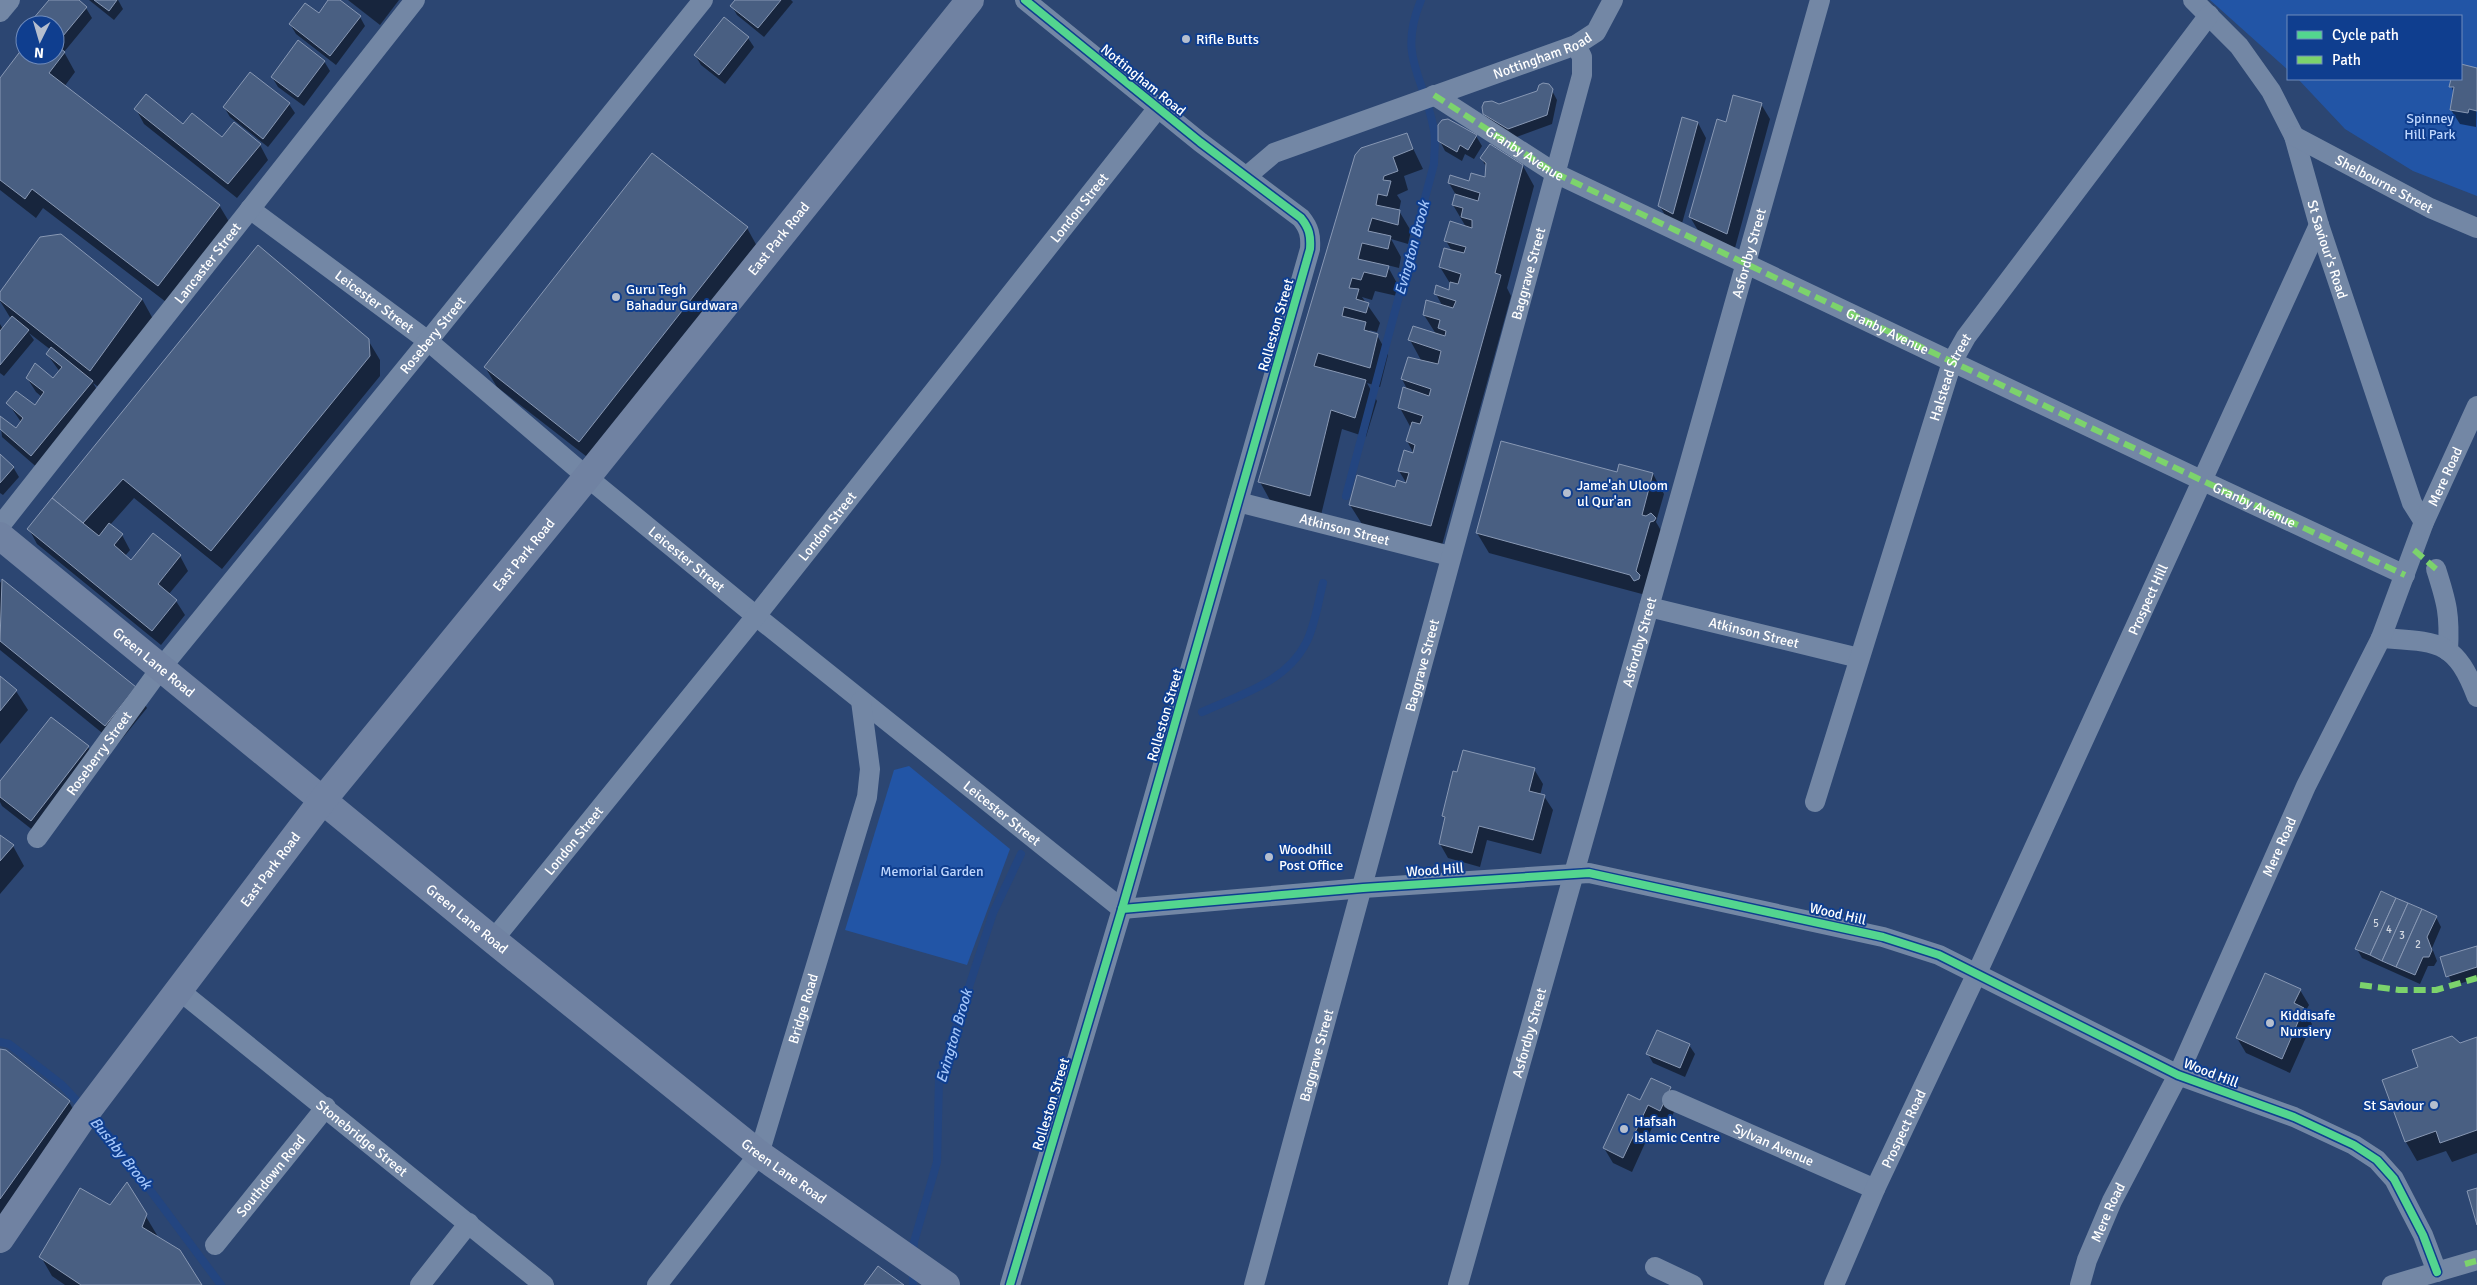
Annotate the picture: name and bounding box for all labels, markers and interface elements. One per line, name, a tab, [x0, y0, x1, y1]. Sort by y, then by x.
north arrow	[15, 15, 65, 65]
legend	[2287, 15, 2462, 80]
text: Cycle path	[2332, 26, 2399, 44]
street label: Nottingham Road	[1491, 29, 1595, 82]
place label: Rifle Butts	[1196, 31, 1259, 48]
marker: Rifle Butts	[1180, 33, 1192, 45]
street label: Nottingham Road	[1097, 41, 1189, 119]
text: N	[33, 44, 45, 61]
text: Path	[2332, 51, 2361, 69]
park label: Spinney Hill Park	[2404, 110, 2456, 143]
street label: Granby Avenue	[1482, 122, 1567, 184]
street label: Shelbourne Street	[2332, 151, 2436, 217]
street label: London Street	[1046, 169, 1112, 246]
water label: Evington Brook	[1391, 198, 1434, 297]
street label: St Saviour's Road	[2304, 198, 2352, 301]
street label: East Park Road	[744, 199, 813, 279]
street label: Asfordby Street	[1728, 206, 1769, 300]
street label: Lancaster Street	[170, 219, 245, 307]
street label: Baggrave Street	[1508, 225, 1549, 322]
street label: Leicester Street	[332, 267, 417, 336]
street label: Rolleston Street	[1255, 277, 1297, 373]
place label: Guru Tegh Bahadur Gurdwara	[626, 281, 738, 314]
marker: Guru Tegh Bahadur Gurdwara	[610, 291, 622, 303]
street label: Rosebery Street	[396, 293, 469, 377]
street label: Granby Avenue	[1843, 304, 1932, 358]
street label: Halstead Street	[1926, 330, 1975, 423]
street label: Mere Road	[2424, 444, 2466, 509]
place label: Jame'ah Uloom ul Qur'an	[1577, 477, 1668, 510]
street label: Granby Avenue	[2210, 478, 2299, 531]
marker: Jame'ah Uloom ul Qur'an	[1561, 487, 1573, 499]
street label: London Street	[794, 488, 860, 564]
street label: Atkinson Street	[1298, 510, 1391, 549]
street label: East Park Road	[489, 515, 558, 595]
street label: Leicester Street	[645, 523, 729, 596]
street label: Prospect Hill	[2124, 561, 2171, 638]
street label: Asfordby Street	[1618, 595, 1660, 689]
street label: Atkinson Street	[1707, 613, 1801, 652]
street label: Baggrave Street	[1401, 617, 1443, 713]
street label: Green Lane Road	[110, 624, 198, 701]
street label: Rolleston Street	[1144, 667, 1186, 763]
street label: Roseberry Street	[63, 708, 135, 799]
street label: Leicester Street	[960, 777, 1044, 849]
street label: London Street	[541, 803, 607, 879]
street label: Mere Road	[2259, 814, 2300, 879]
street label: East Park Road	[237, 829, 304, 910]
place label: Woodhill Post Office	[1279, 841, 1343, 874]
marker: Woodhill Post Office	[1263, 851, 1275, 863]
street label: Wood Hill	[1406, 860, 1464, 880]
park label: Memorial Garden	[880, 863, 984, 880]
street label: Green Lane Road	[423, 880, 512, 957]
street label: Wood Hill	[1808, 899, 1868, 929]
house number: 5	[2373, 917, 2379, 930]
house number: 4	[2386, 923, 2392, 936]
house number: 3	[2399, 929, 2405, 942]
house number: 2	[2415, 938, 2421, 951]
street label: Bridge Road	[784, 971, 822, 1046]
water label: Evington Brook	[932, 986, 976, 1085]
street label: Asfordby Street	[1508, 986, 1550, 1080]
street label: Baggrave Street	[1296, 1007, 1337, 1103]
place label: Kiddisafe Nursiery	[2280, 1007, 2336, 1040]
marker: Kiddisafe Nursiery	[2264, 1017, 2276, 1029]
street label: Wood Hill	[2181, 1055, 2241, 1091]
street label: Rolleston Street	[1029, 1056, 1073, 1152]
street label: Prospect Road	[1878, 1087, 1929, 1171]
street label: Stonebridge Street	[313, 1096, 411, 1180]
place label: St Saviour	[2364, 1097, 2425, 1114]
marker: St Saviour	[2428, 1099, 2440, 1111]
water label: Bushby Brook	[86, 1113, 156, 1194]
place label: Hafsah Islamic Centre	[1634, 1113, 1720, 1146]
street label: Sylvan Avenue	[1731, 1120, 1816, 1170]
marker: Hafsah Islamic Centre	[1618, 1123, 1630, 1135]
street label: Southdown Road	[233, 1131, 309, 1220]
street label: Green Lane Road	[738, 1135, 830, 1207]
street label: Mere Road	[2087, 1180, 2129, 1245]

